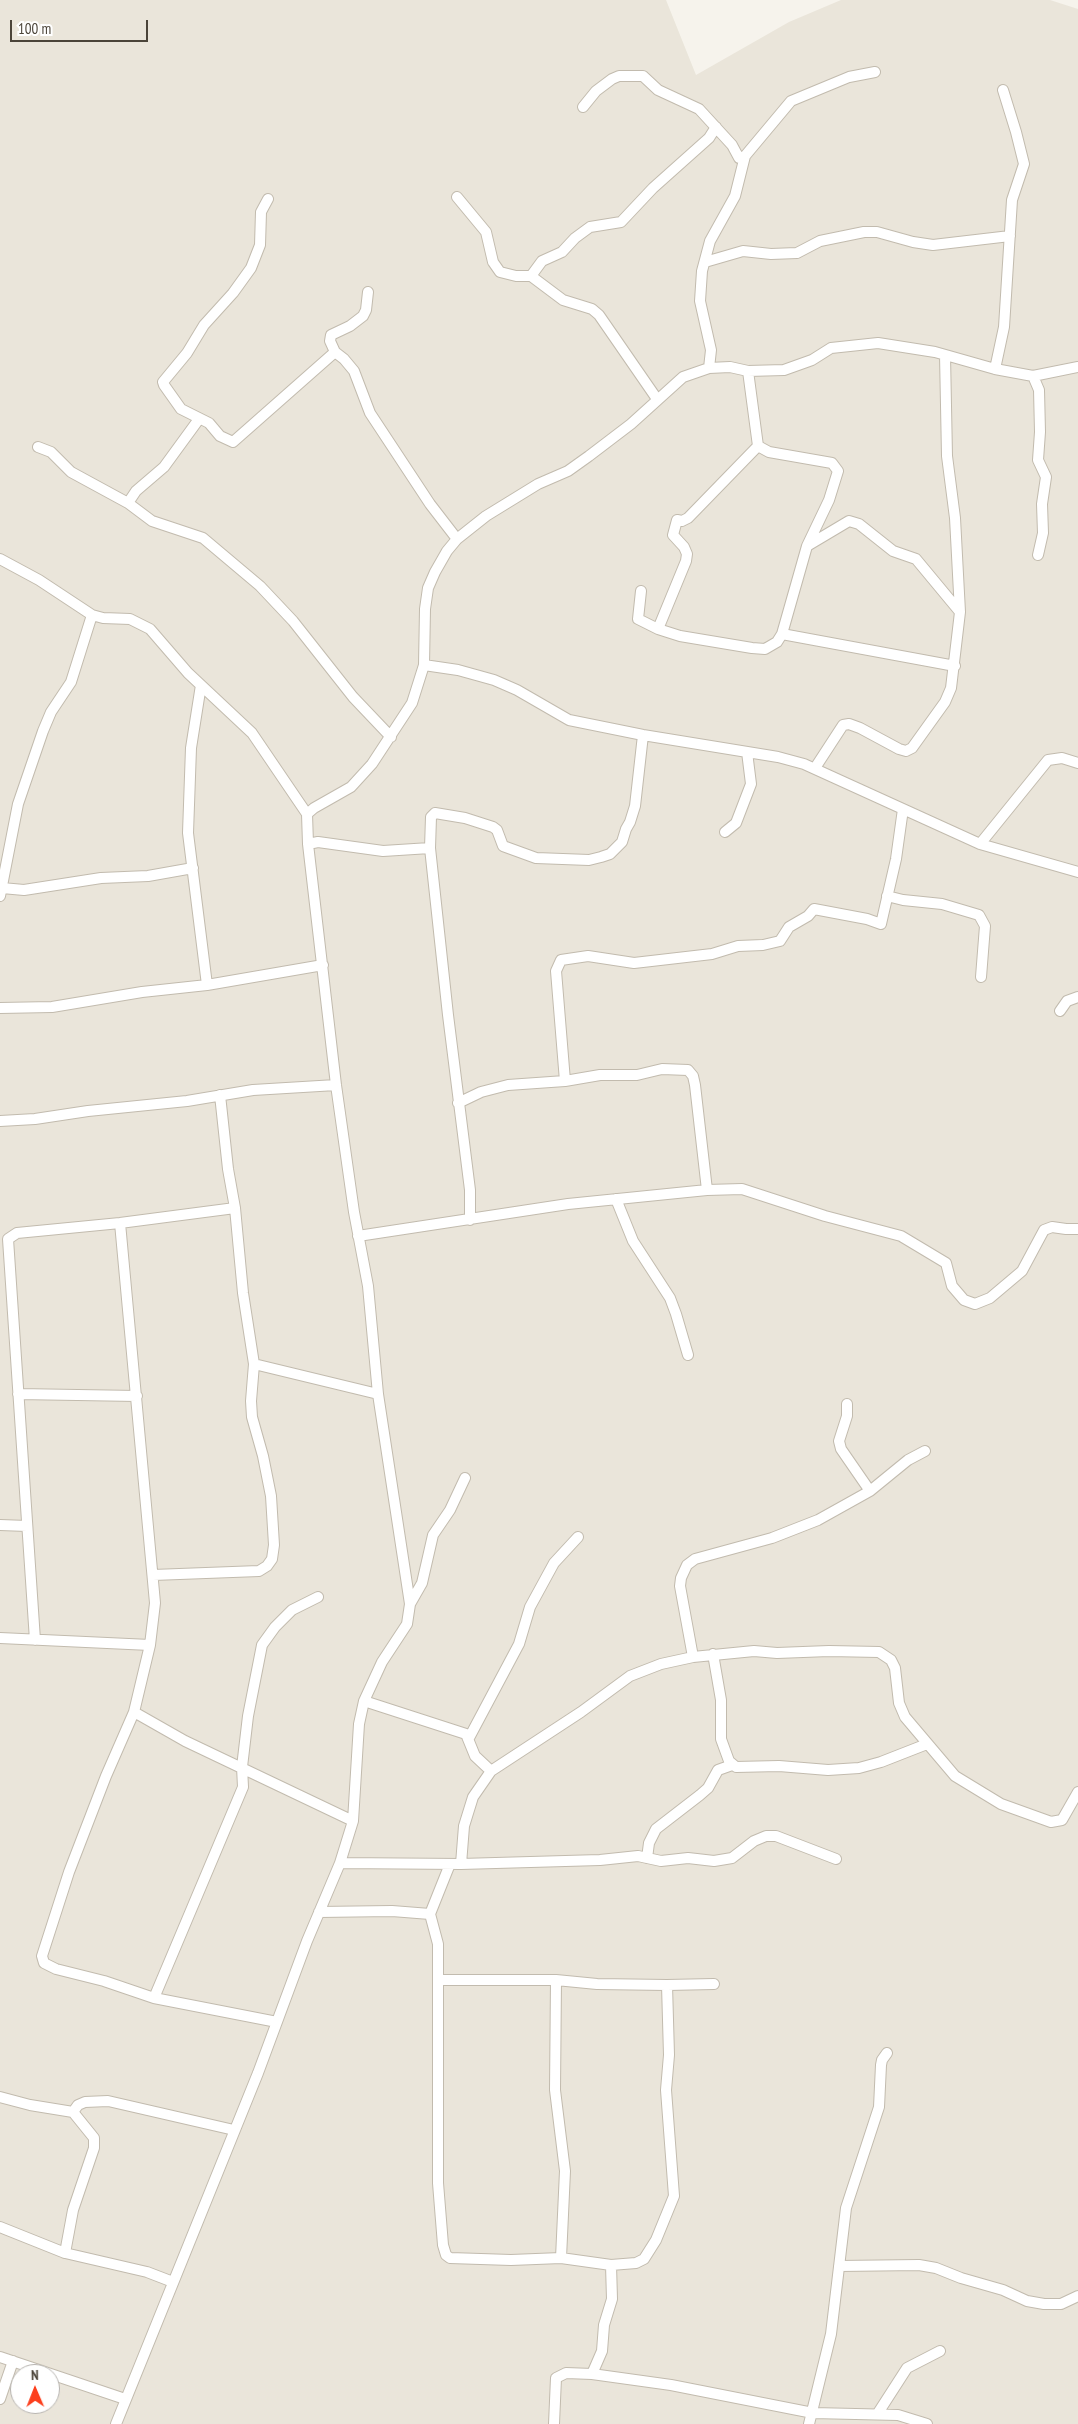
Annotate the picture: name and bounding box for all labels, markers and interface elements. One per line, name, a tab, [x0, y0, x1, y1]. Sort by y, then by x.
scale bar	[12, 10, 150, 42]
text: 100 m	[18, 19, 51, 38]
north arrow	[10, 2364, 60, 2414]
text: N	[31, 2366, 39, 2384]

